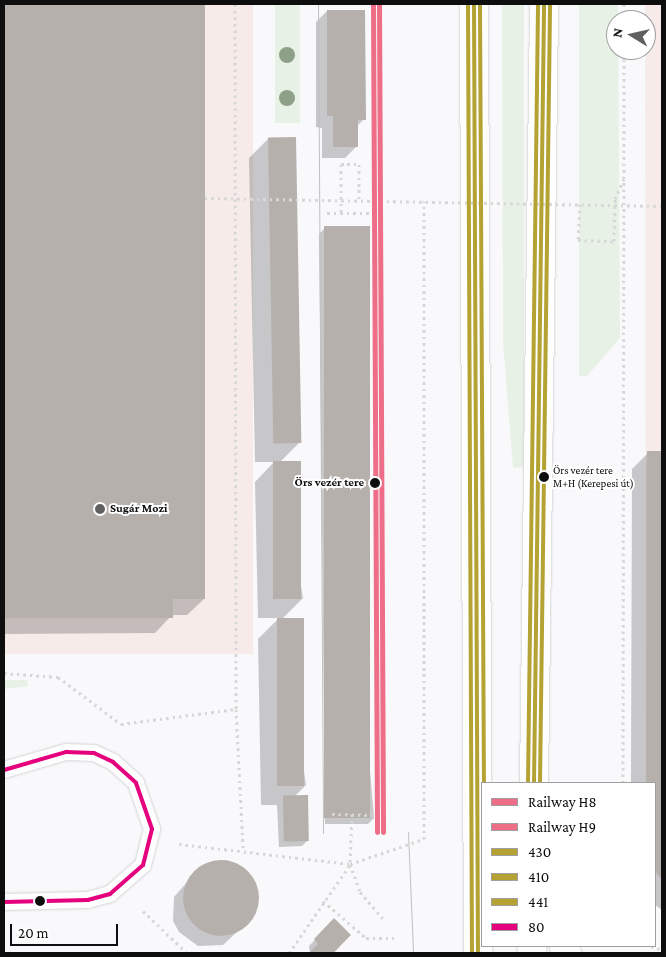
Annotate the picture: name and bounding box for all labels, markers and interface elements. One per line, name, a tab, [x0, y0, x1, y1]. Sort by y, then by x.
north arrow	[606, 10, 656, 60]
text: N	[609, 27, 626, 39]
place label: Örs vezér tere M+H (Kerepesi út)	[553, 464, 634, 490]
marker: Örs vezér tere M+H (Kerepesi út)	[539, 472, 549, 482]
place label: Örs vezér tere	[295, 476, 364, 490]
marker: Örs vezér tere	[368, 476, 382, 490]
place label: Sugár Mozi	[110, 502, 167, 516]
marker: Sugár Mozi	[94, 503, 106, 515]
legend	[481, 782, 656, 947]
text: Railway H8	[528, 794, 596, 810]
text: Railway H9	[528, 819, 596, 835]
text: 430	[528, 844, 551, 860]
text: 410	[528, 869, 549, 885]
text: 441	[528, 894, 548, 910]
unlabelled marker	[35, 896, 45, 906]
scale bar	[12, 914, 120, 946]
text: 80	[528, 919, 545, 935]
text: 20 m	[18, 925, 49, 941]

